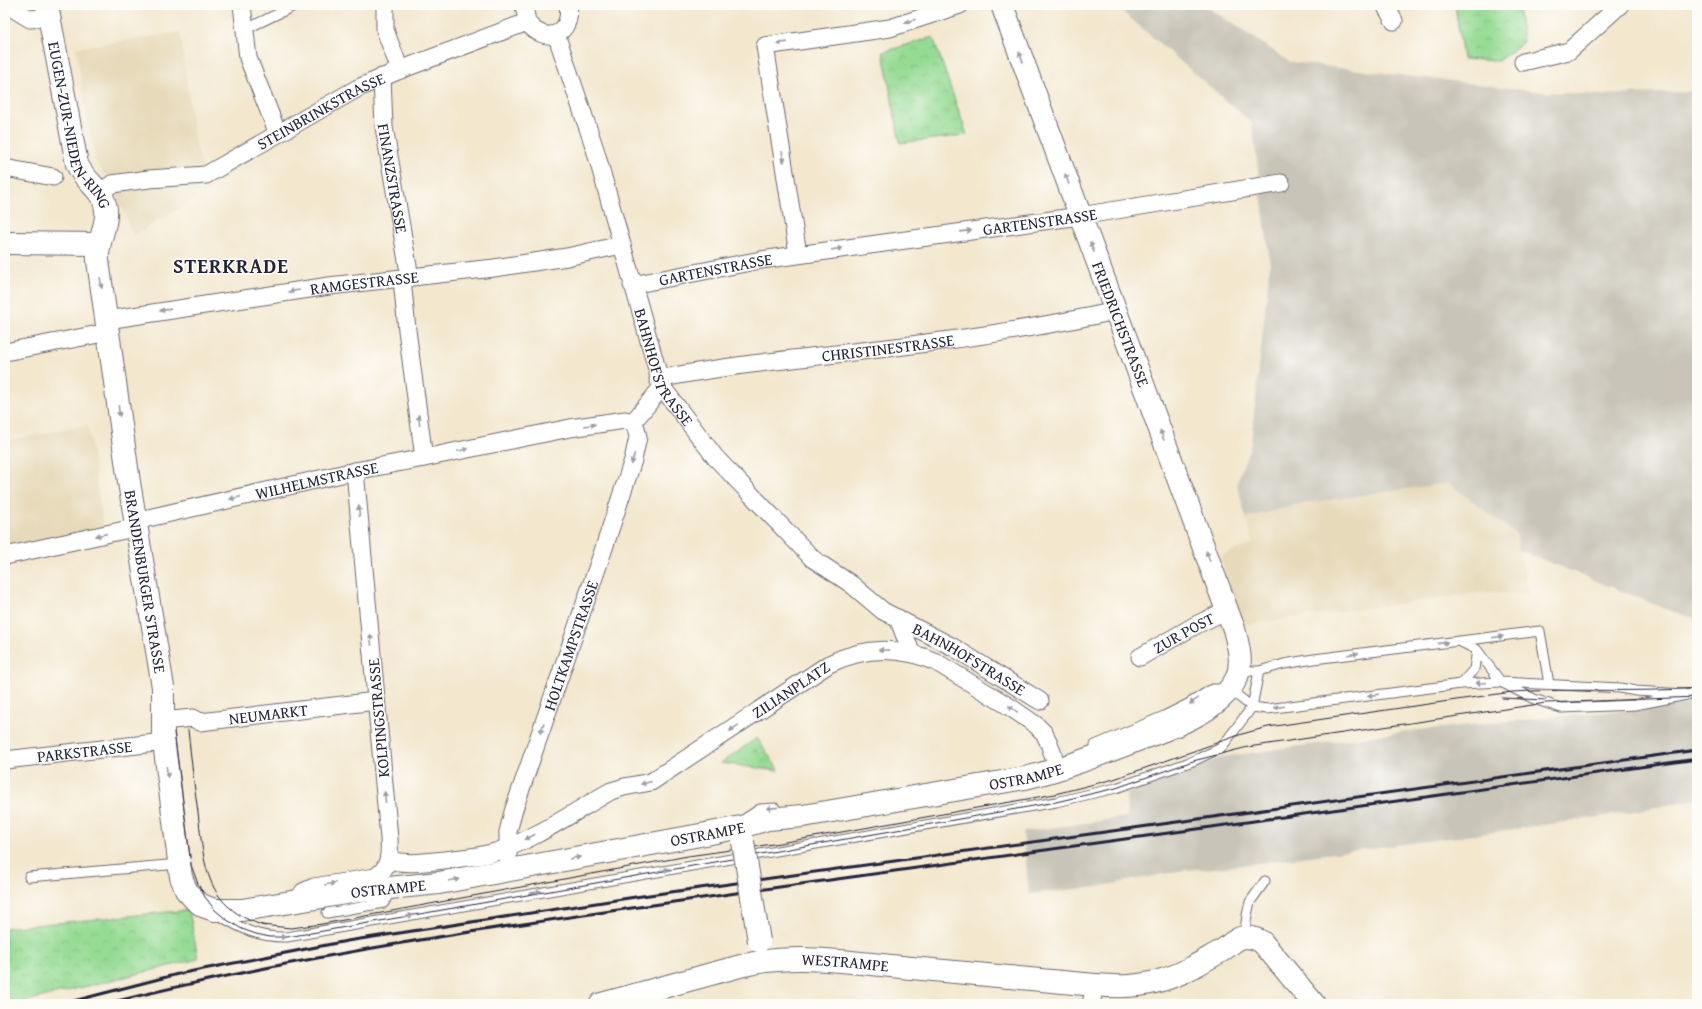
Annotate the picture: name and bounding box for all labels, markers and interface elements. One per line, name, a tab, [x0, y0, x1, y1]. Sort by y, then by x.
one-way arrow	[903, 19, 915, 25]
street label: EUGEN-ZUR-NIEDEN-RING	[42, 40, 118, 212]
one-way arrow	[776, 40, 788, 46]
one-way arrow	[1018, 51, 1024, 63]
street label: STEINBRINKSTRASSE	[252, 66, 388, 155]
street label: FINANZSTRASSE	[372, 121, 414, 235]
one-way arrow	[780, 151, 786, 163]
one-way arrow	[1063, 173, 1069, 185]
street label: GARTENSTRASSE	[981, 201, 1099, 241]
one-way arrow	[960, 228, 972, 234]
one-way arrow	[1089, 241, 1095, 253]
one-way arrow	[831, 246, 843, 252]
street label: GARTENSTRASSE	[657, 247, 774, 292]
district label: STERKRADE	[173, 251, 289, 280]
street label: FRIEDRICHSTRASSE	[1086, 258, 1156, 390]
street label: RAMGESTRASSE	[308, 264, 420, 301]
one-way arrow	[98, 277, 104, 289]
one-way arrow	[288, 288, 300, 294]
street label: BAHNHOFSTRASSE	[628, 305, 699, 431]
one-way arrow	[159, 307, 171, 313]
street label: CHRISTINESTRASSE	[820, 327, 955, 368]
one-way arrow	[116, 405, 122, 417]
one-way arrow	[416, 414, 422, 426]
one-way arrow	[584, 422, 596, 428]
one-way arrow	[1159, 428, 1165, 440]
one-way arrow	[456, 447, 469, 453]
one-way arrow	[630, 454, 636, 466]
street label: WILHELMSTRASSE	[253, 455, 380, 505]
street label: BRANDENBURGER STRASSE	[119, 488, 173, 675]
one-way arrow	[229, 496, 241, 502]
one-way arrow	[355, 505, 362, 517]
one-way arrow	[94, 532, 106, 538]
one-way arrow	[1204, 550, 1210, 562]
street label: HOLTKAMPSTRASSE	[537, 577, 604, 714]
street label: ZUR POST	[1148, 606, 1218, 659]
street label: BAHNHOFSTRASSE	[909, 616, 1030, 701]
one-way arrow	[1492, 633, 1504, 640]
one-way arrow	[367, 634, 374, 646]
one-way arrow	[1437, 640, 1449, 646]
one-way arrow	[877, 647, 890, 653]
one-way arrow	[1347, 651, 1359, 657]
street label: ZILIANPLATZ	[747, 655, 834, 724]
street label: KOLPINGSTRASSE	[361, 658, 395, 778]
one-way arrow	[1474, 680, 1487, 686]
one-way arrow	[1367, 692, 1379, 698]
street label: NEUMARKT	[227, 697, 309, 730]
one-way arrow	[1188, 697, 1199, 705]
one-way arrow	[1273, 704, 1285, 710]
one-way arrow	[1008, 705, 1018, 713]
one-way arrow	[539, 723, 545, 735]
one-way arrow	[728, 724, 740, 731]
street label: PARKSTRASSE	[36, 734, 133, 768]
street label: OSTRAMPE	[987, 756, 1066, 796]
one-way arrow	[164, 765, 170, 778]
one-way arrow	[640, 780, 652, 786]
one-way arrow	[382, 791, 389, 804]
one-way arrow	[766, 805, 778, 811]
street label: OSTRAMPE	[668, 815, 747, 852]
one-way arrow	[524, 834, 535, 840]
one-way arrow	[569, 855, 581, 861]
one-way arrow	[658, 867, 670, 873]
street label: OSTRAMPE	[349, 872, 427, 904]
one-way arrow	[448, 877, 460, 883]
one-way arrow	[324, 881, 337, 887]
one-way arrow	[530, 889, 542, 895]
one-way arrow	[402, 912, 414, 918]
one-way arrow	[274, 934, 287, 940]
street label: WESTRAMPE	[801, 947, 890, 978]

